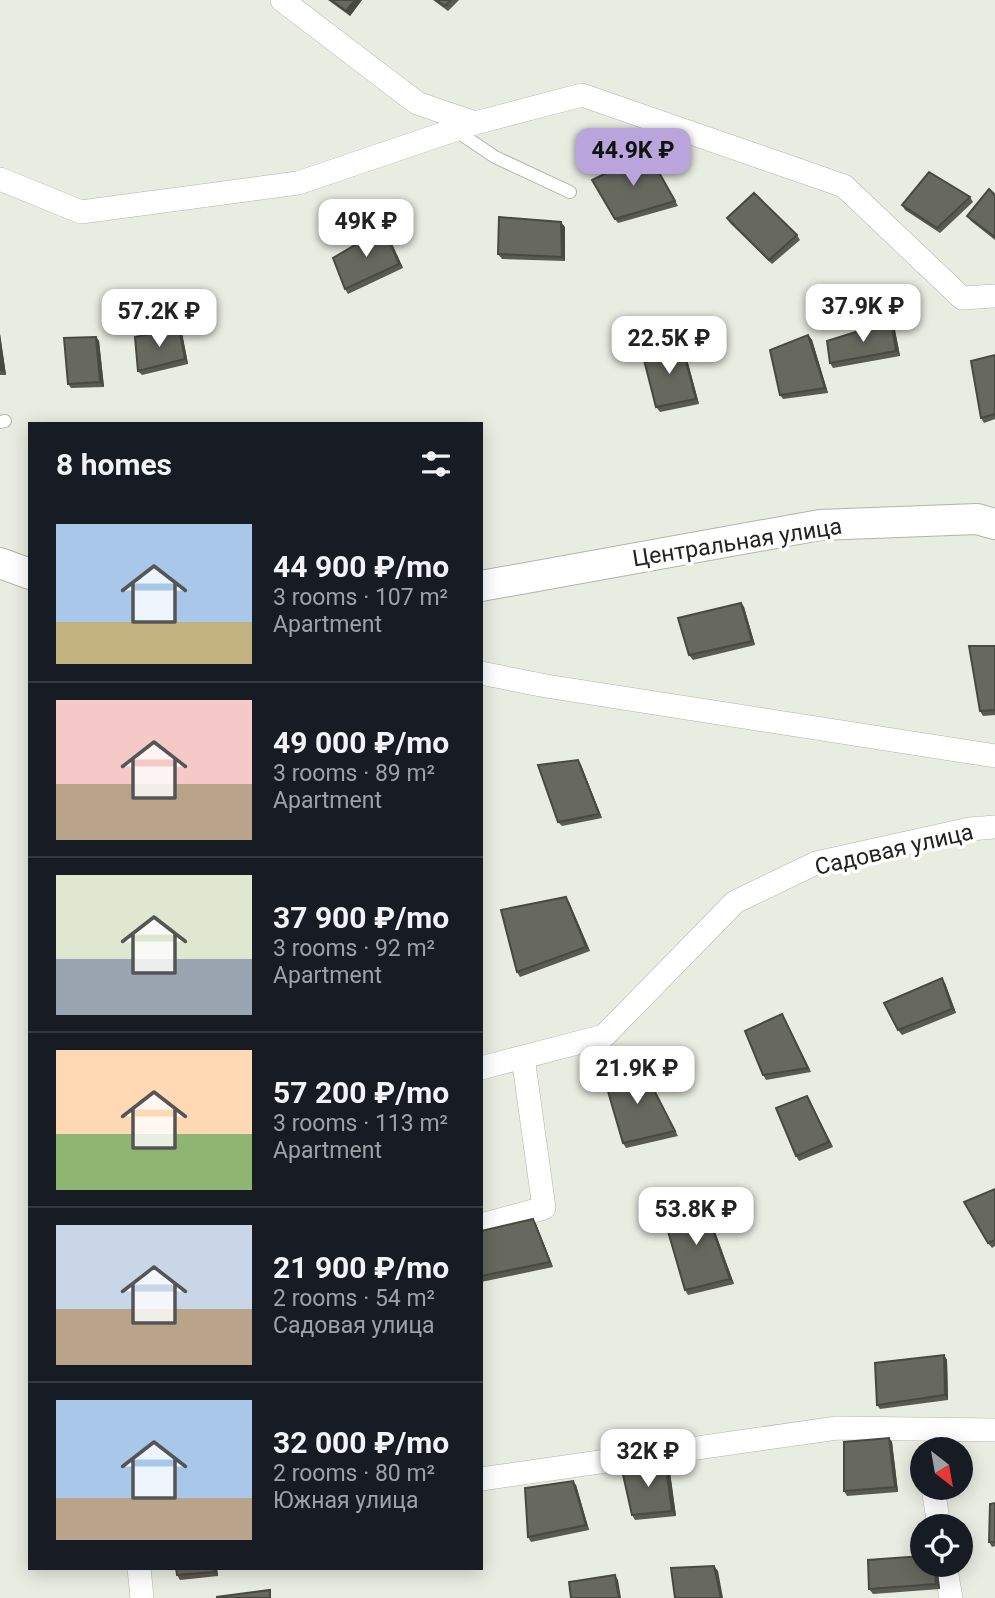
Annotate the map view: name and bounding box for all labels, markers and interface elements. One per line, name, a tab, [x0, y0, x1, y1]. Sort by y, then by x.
pin: 44.9K ₽	[568, 128, 698, 188]
text: 44.9K ₽	[592, 137, 674, 164]
pin: 49K ₽	[317, 200, 415, 259]
text: 49K ₽	[335, 208, 397, 235]
pin: 37.9K ₽	[798, 284, 928, 344]
pin: 57.2K ₽	[94, 290, 224, 349]
text: 37.9K ₽	[822, 293, 904, 320]
text: 57.2K ₽	[118, 298, 200, 325]
pin: 22.5K ₽	[604, 316, 734, 376]
text: 22.5K ₽	[628, 325, 710, 352]
icon: filters	[417, 445, 455, 483]
text: 8 homes	[56, 447, 172, 482]
street label: Центральная улица	[630, 513, 844, 572]
text: 44 900 ₽/mo	[273, 549, 449, 584]
icon: home	[112, 552, 196, 636]
text: 3 rooms · 107 m²	[273, 584, 448, 611]
text: Apartment	[273, 611, 382, 638]
text: 49 000 ₽/mo	[273, 725, 449, 760]
icon: home	[112, 728, 196, 812]
text: 3 rooms · 89 m²	[273, 760, 435, 787]
text: Apartment	[273, 787, 382, 814]
street label: Садовая улица	[812, 818, 976, 881]
text: 37 900 ₽/mo	[273, 900, 449, 935]
icon: home	[112, 903, 196, 987]
text: 3 rooms · 92 m²	[273, 935, 435, 962]
text: Apartment	[273, 962, 382, 989]
pin: 21.9K ₽	[572, 1046, 702, 1106]
text: 21.9K ₽	[596, 1055, 678, 1082]
text: 57 200 ₽/mo	[273, 1075, 449, 1110]
icon: home	[112, 1078, 196, 1162]
text: 3 rooms · 113 m²	[273, 1110, 448, 1137]
text: Apartment	[273, 1137, 382, 1164]
pin: 53.8K ₽	[631, 1188, 761, 1247]
text: 53.8K ₽	[655, 1196, 737, 1223]
text: 21 900 ₽/mo	[273, 1250, 449, 1285]
icon: home	[112, 1253, 196, 1337]
text: 2 rooms · 54 m²	[273, 1285, 435, 1312]
text: Садовая улица	[273, 1312, 435, 1339]
text: 32 000 ₽/mo	[273, 1425, 449, 1460]
icon: home	[112, 1428, 196, 1512]
pin: 32K ₽	[599, 1430, 697, 1489]
north arrow	[910, 1437, 973, 1500]
map controls	[910, 1437, 973, 1577]
text: 32K ₽	[617, 1438, 679, 1465]
text: 2 rooms · 80 m²	[273, 1460, 435, 1487]
text: Южная улица	[273, 1487, 418, 1514]
button: locate	[910, 1514, 973, 1577]

